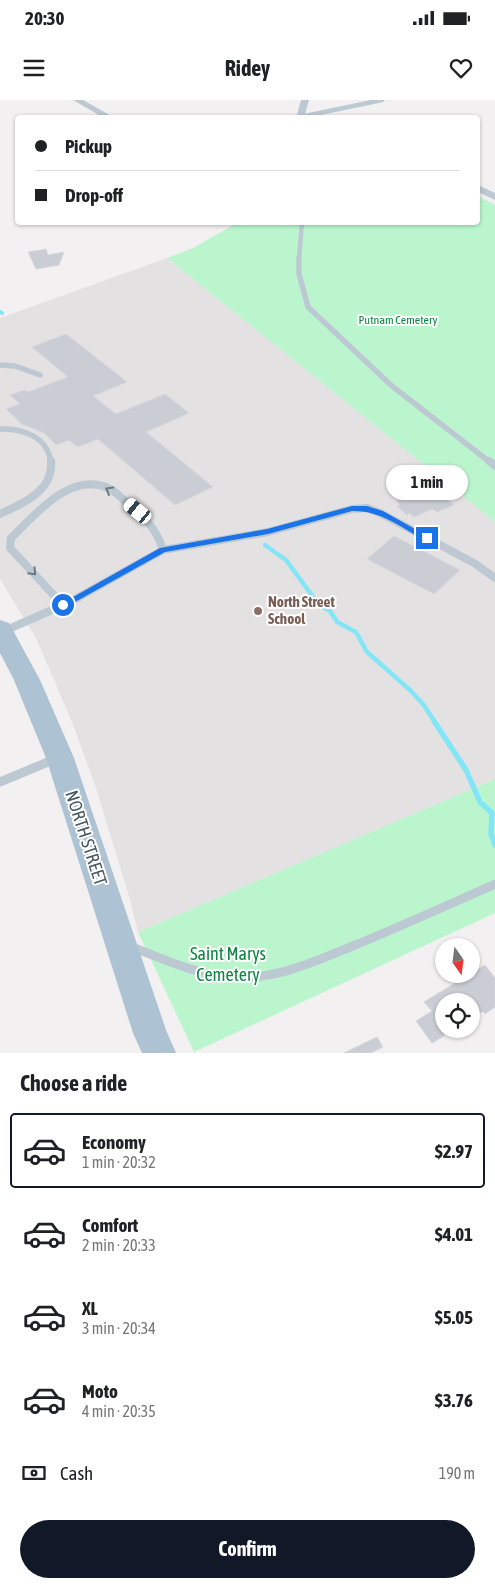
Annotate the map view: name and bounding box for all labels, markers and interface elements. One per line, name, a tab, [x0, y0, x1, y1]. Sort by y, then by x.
text: 20:30	[25, 7, 64, 29]
icon: menu	[20, 54, 48, 82]
icon: heart	[447, 54, 475, 82]
text: Ridey	[225, 55, 270, 81]
text: Pickup	[65, 135, 112, 157]
text: Drop-off	[65, 184, 123, 206]
park label: Putnam Cemetery	[358, 313, 438, 327]
callout: 1 min	[386, 466, 468, 500]
text: 1 min	[411, 473, 443, 491]
one-way arrow	[106, 486, 115, 496]
car	[121, 496, 154, 526]
route end	[416, 527, 438, 549]
one-way arrow	[27, 567, 36, 576]
place label: North Street School	[268, 593, 335, 627]
route start	[52, 594, 74, 616]
marker: North Street School	[252, 605, 264, 617]
street label: NORTH STREET	[61, 788, 112, 888]
north arrow	[435, 938, 480, 982]
map controls	[435, 938, 480, 1038]
park label: Saint Marys Cemetery	[190, 943, 266, 985]
button: locate	[435, 993, 480, 1038]
text: Choose a ride	[20, 1070, 127, 1096]
icon: car	[22, 1128, 67, 1173]
text: Economy	[82, 1131, 146, 1153]
text: $2.97	[435, 1140, 473, 1162]
text: 1 min · 20:32	[82, 1153, 156, 1171]
icon: car	[22, 1211, 67, 1256]
text: Comfort	[82, 1214, 138, 1236]
text: $4.01	[435, 1223, 473, 1245]
text: 2 min · 20:33	[82, 1236, 156, 1254]
icon: car	[22, 1294, 67, 1339]
text: XL	[82, 1297, 98, 1319]
text: $5.05	[435, 1306, 473, 1328]
text: 3 min · 20:34	[82, 1319, 156, 1337]
icon: car	[22, 1377, 67, 1422]
text: Moto	[82, 1380, 118, 1402]
text: $3.76	[435, 1389, 473, 1411]
text: 4 min · 20:35	[82, 1402, 156, 1420]
icon: cash	[20, 1459, 48, 1487]
text: Cash	[60, 1462, 93, 1484]
text: 190 m	[439, 1464, 475, 1482]
button: Confirm	[20, 1520, 475, 1578]

